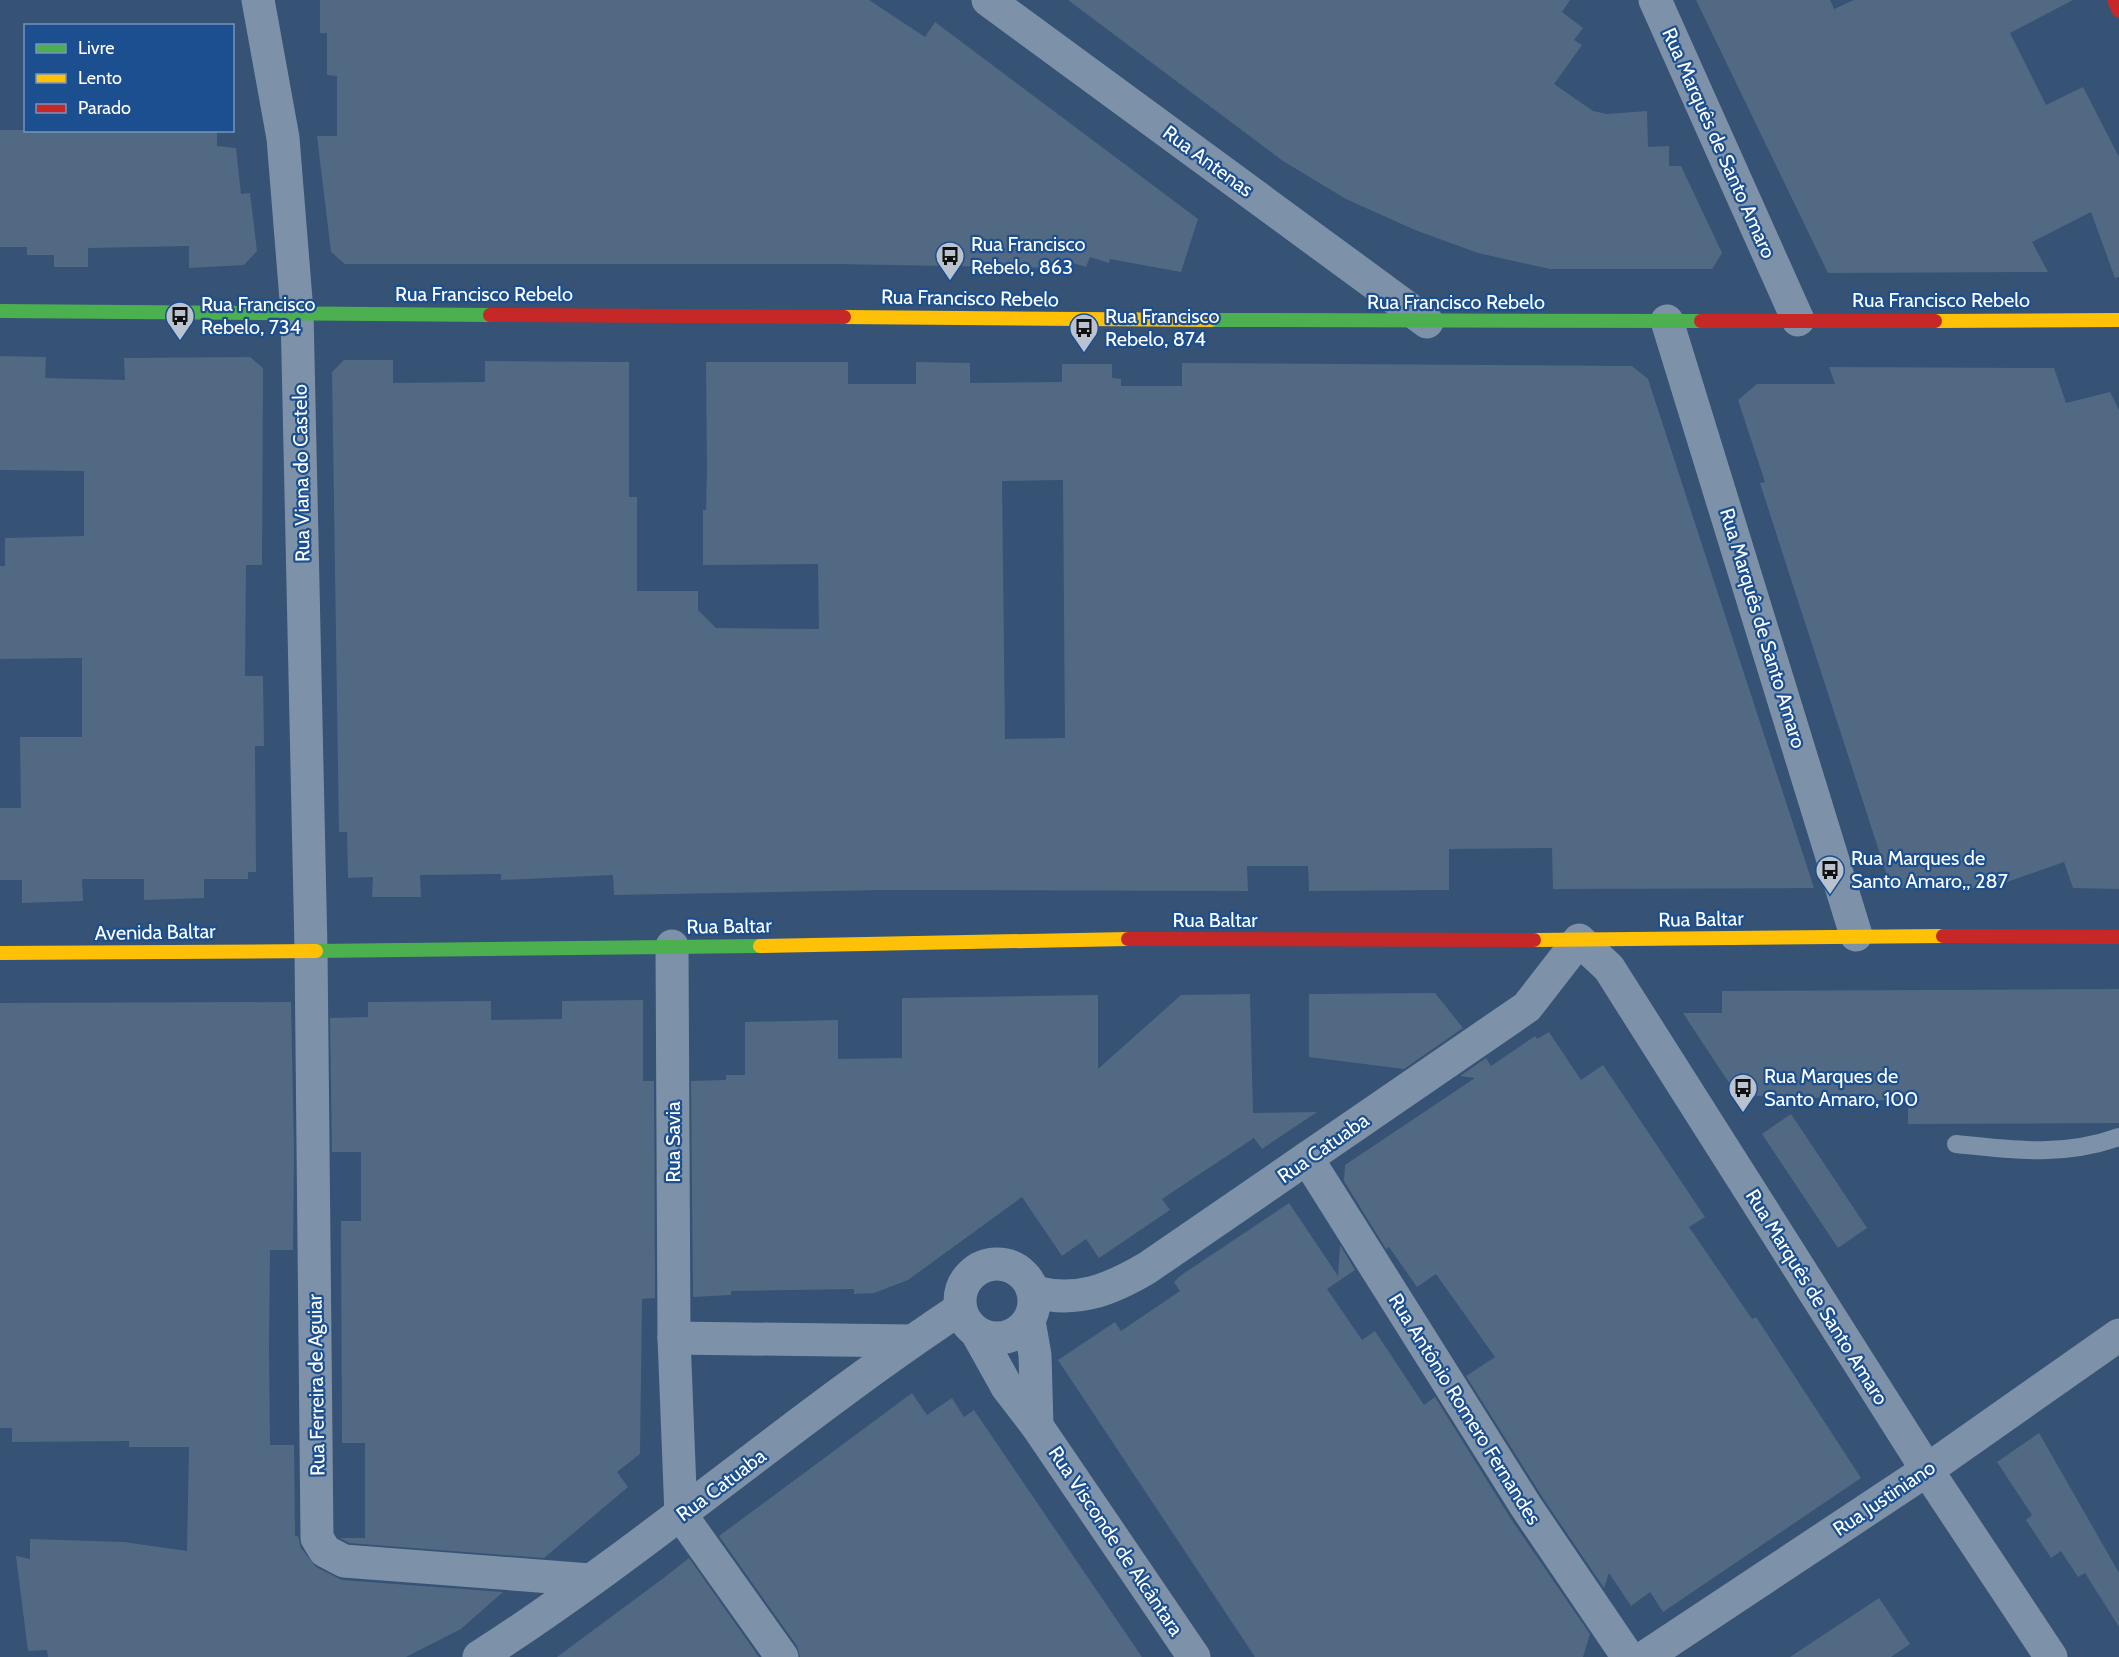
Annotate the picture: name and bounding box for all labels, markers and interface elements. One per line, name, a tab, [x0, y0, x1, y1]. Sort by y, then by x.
legend	[24, 24, 234, 132]
street label: Rua Marquês de Santo Amaro	[1657, 24, 1781, 262]
text: Livre	[78, 37, 114, 59]
text: Lento	[78, 67, 122, 89]
text: Parado	[78, 97, 131, 119]
street label: Rua Antenas	[1158, 120, 1258, 202]
place label: Rua Francisco Rebelo, 863	[971, 232, 1085, 279]
bus stop icon: Rua Francisco Rebelo, 863	[934, 240, 966, 282]
street label: Rua Francisco Rebelo	[395, 282, 573, 306]
street label: Rua Francisco Rebelo	[881, 284, 1059, 312]
street label: Rua Francisco Rebelo	[1852, 288, 2030, 312]
street label: Rua Francisco Rebelo	[1367, 290, 1545, 314]
place label: Rua Francisco Rebelo, 734	[201, 292, 315, 339]
bus stop icon: Rua Francisco Rebelo, 734	[164, 300, 196, 342]
place label: Rua Francisco Rebelo, 874	[1105, 304, 1219, 351]
bus stop icon: Rua Francisco Rebelo, 874	[1068, 312, 1100, 354]
street label: Rua Viana do Castelo	[287, 384, 315, 562]
street label: Rua Marquês de Santo Amaro	[1715, 505, 1811, 751]
place label: Rua Marques de Santo Amaro,, 287	[1851, 846, 2008, 893]
bus stop icon: Rua Marques de Santo Amaro,, 287	[1814, 854, 1846, 896]
street label: Rua Baltar	[1658, 906, 1744, 932]
street label: Rua Baltar	[1172, 908, 1258, 932]
street label: Rua Baltar	[686, 913, 772, 939]
street label: Avenida Baltar	[94, 919, 216, 945]
place label: Rua Marques de Santo Amaro, 100	[1764, 1064, 1918, 1111]
bus stop icon: Rua Marques de Santo Amaro, 100	[1727, 1072, 1759, 1114]
street label: Rua Savia	[661, 1101, 685, 1183]
street label: Rua Catuaba	[1273, 1108, 1373, 1188]
street label: Rua Marquês de Santo Amaro	[1741, 1185, 1893, 1409]
street label: Rua Antônio Romero Fernandes	[1384, 1289, 1546, 1529]
street label: Rua Ferreira de Aguiar	[302, 1293, 330, 1476]
street label: Rua Visconde de Alcântara	[1044, 1442, 1189, 1641]
street label: Rua Catuaba	[672, 1443, 771, 1526]
street label: Rua Justiniano	[1828, 1455, 1940, 1541]

